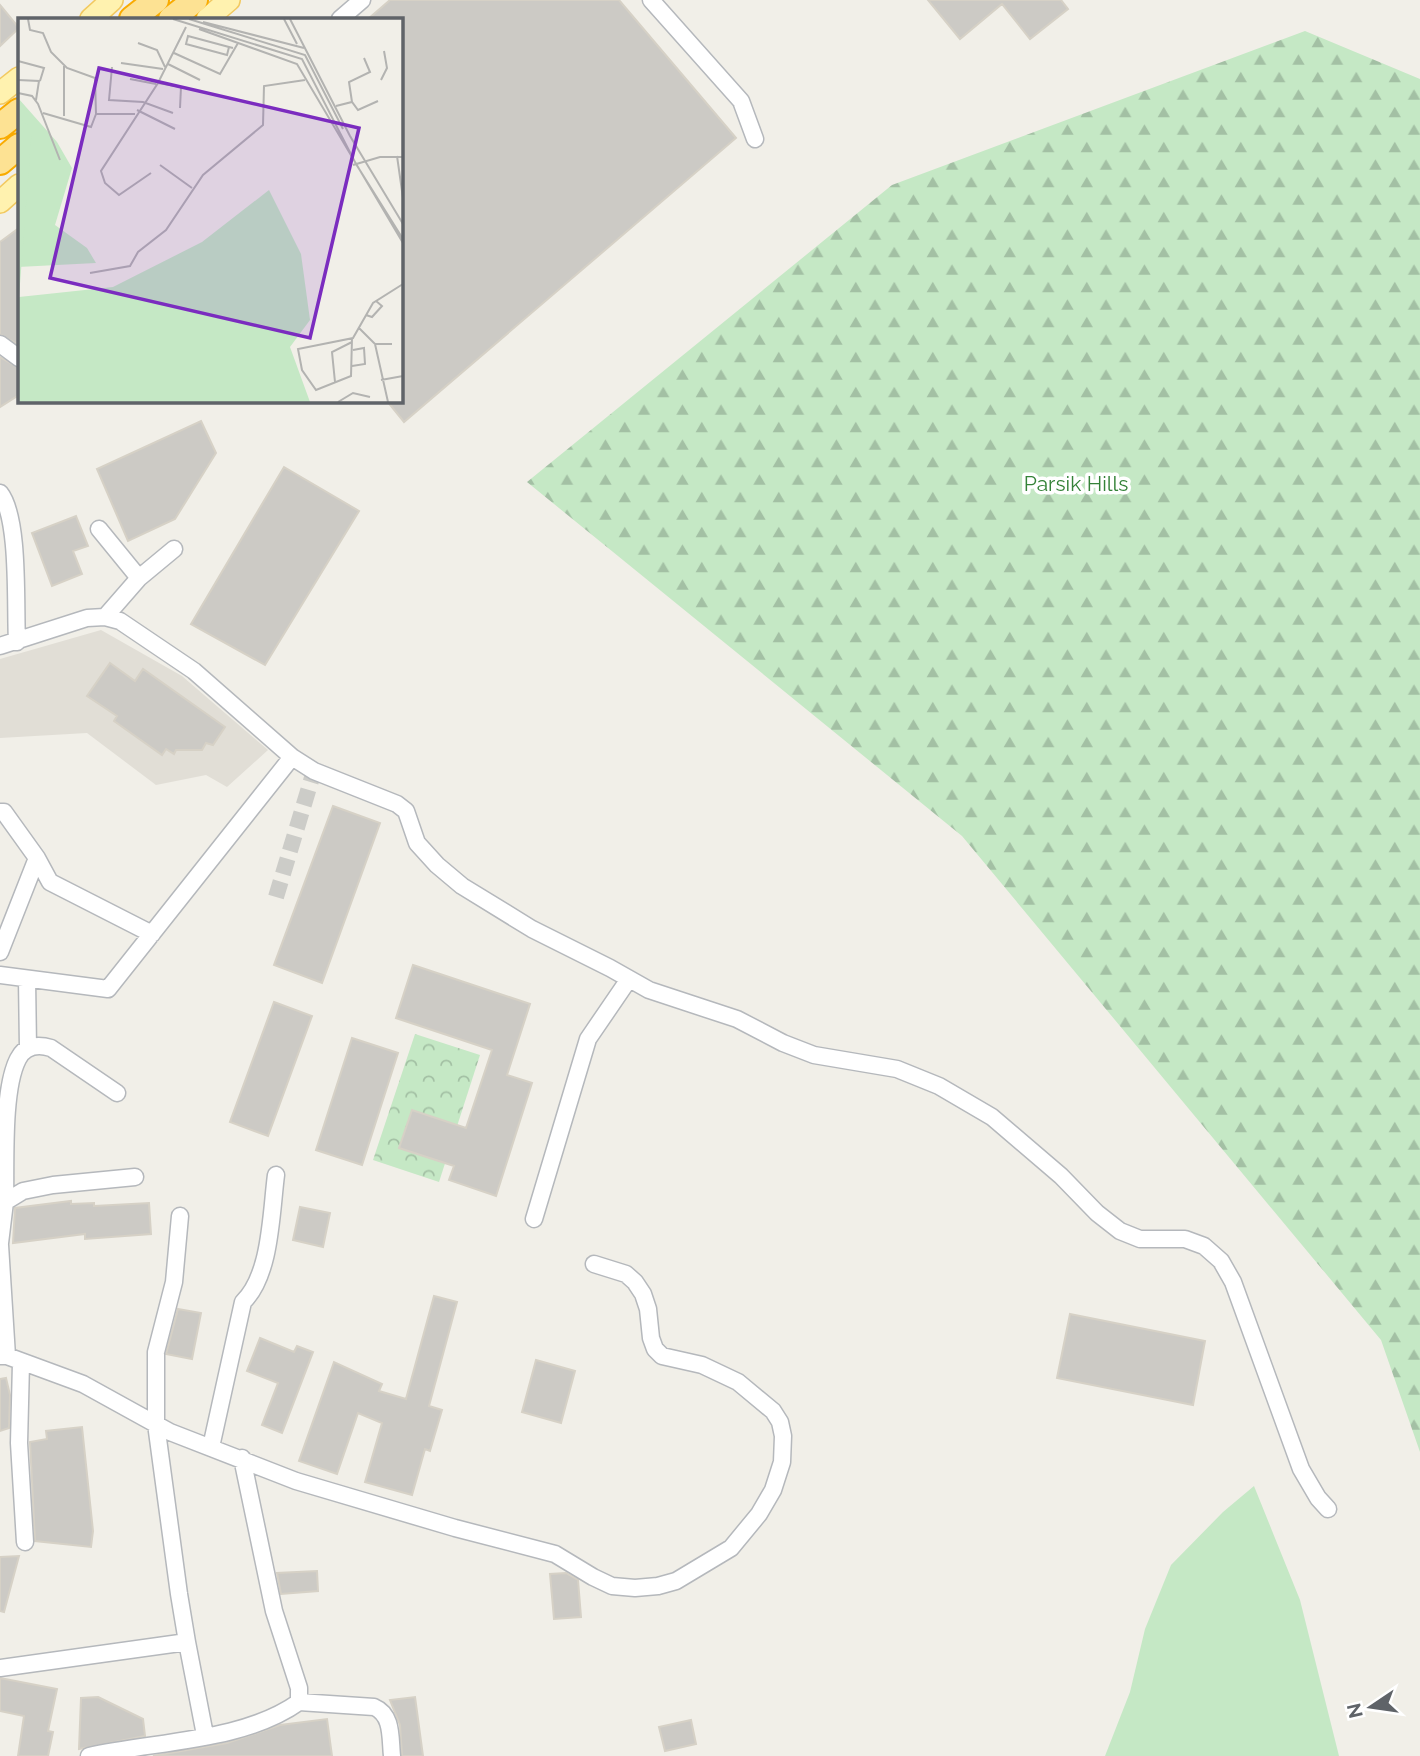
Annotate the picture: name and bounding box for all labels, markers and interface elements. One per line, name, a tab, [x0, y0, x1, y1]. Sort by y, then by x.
inset map	[18, 18, 402, 402]
park label: Parsik Hills	[1024, 471, 1128, 496]
north arrow	[1336, 1672, 1406, 1742]
text: N	[1342, 1701, 1367, 1720]

